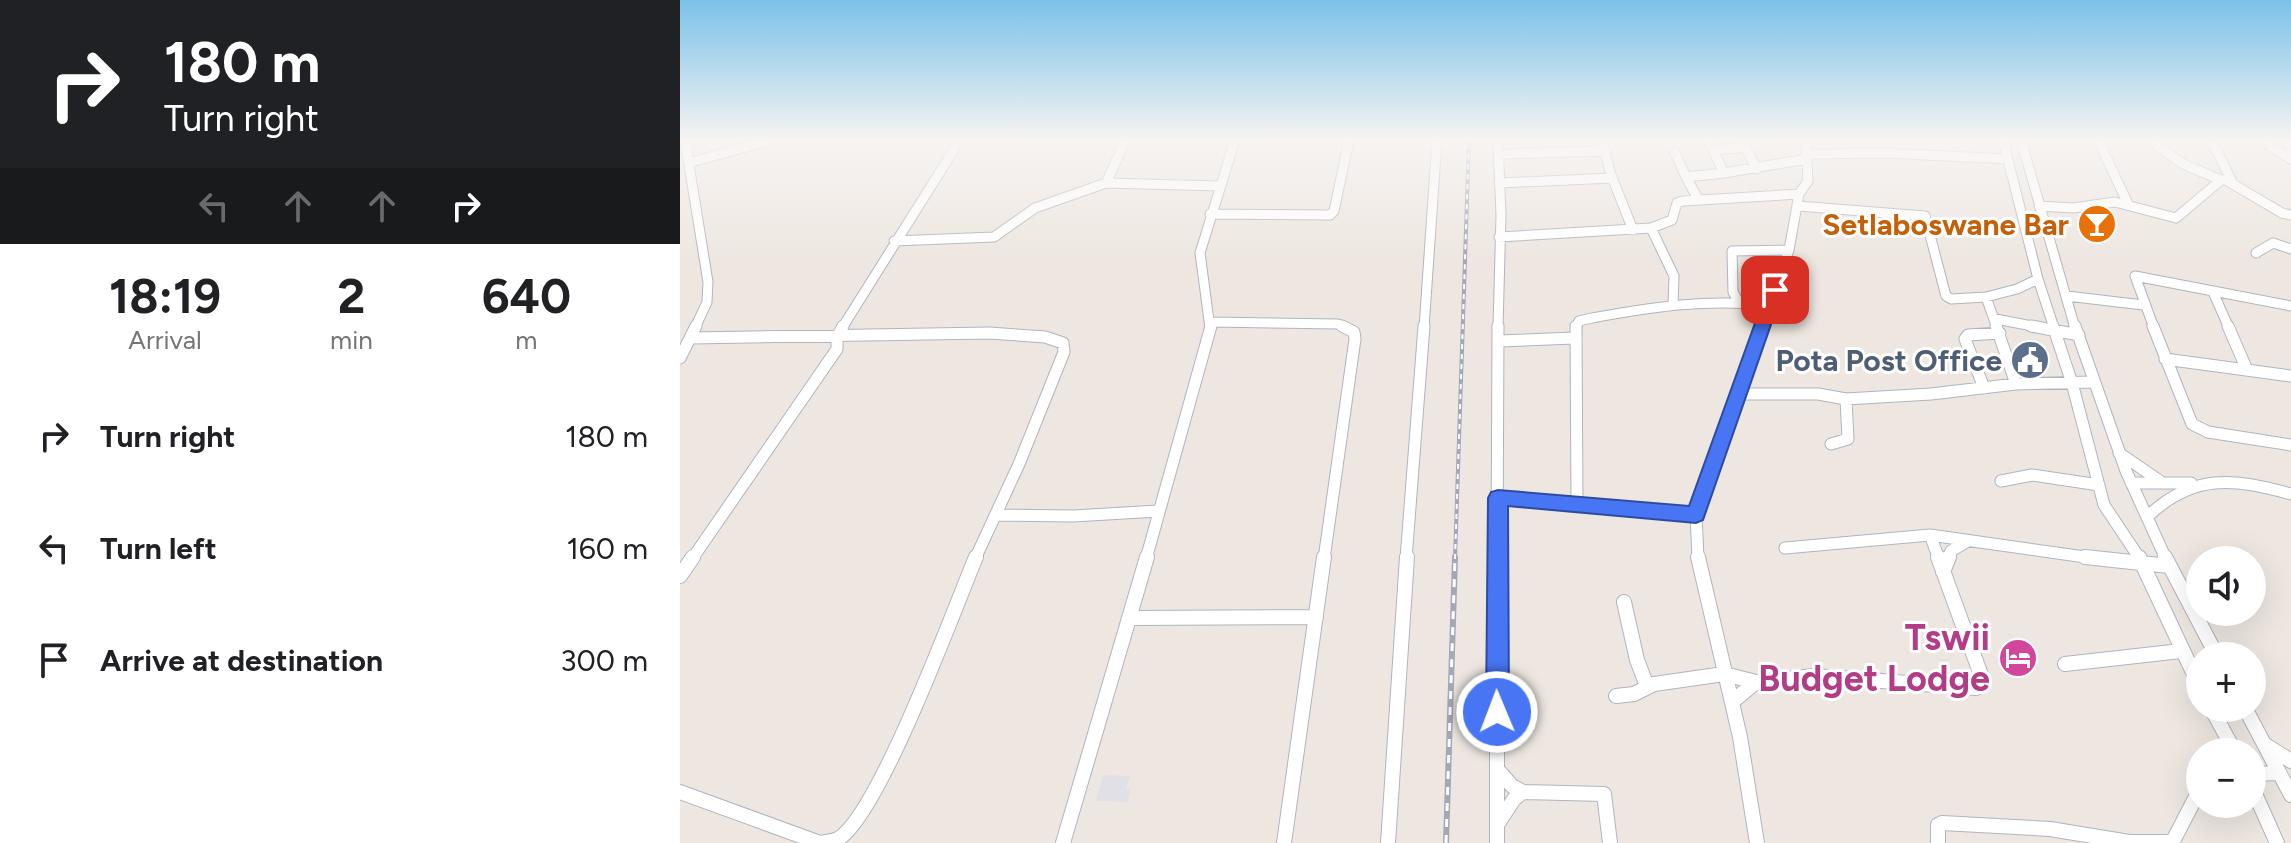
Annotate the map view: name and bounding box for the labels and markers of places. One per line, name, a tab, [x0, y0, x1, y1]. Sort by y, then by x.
bar icon: Setlaboswane Bar	[2076, 203, 2118, 245]
place label: Setlaboswane Bar	[1822, 206, 2069, 243]
pin	[1741, 256, 1809, 324]
public building icon: Pota Post Office	[2009, 339, 2051, 381]
place label: Pota Post Office	[1775, 342, 2002, 379]
place label: Tswii Budget Lodge	[1758, 616, 1990, 700]
hotel icon: Tswii Budget Lodge	[1997, 637, 2039, 679]

